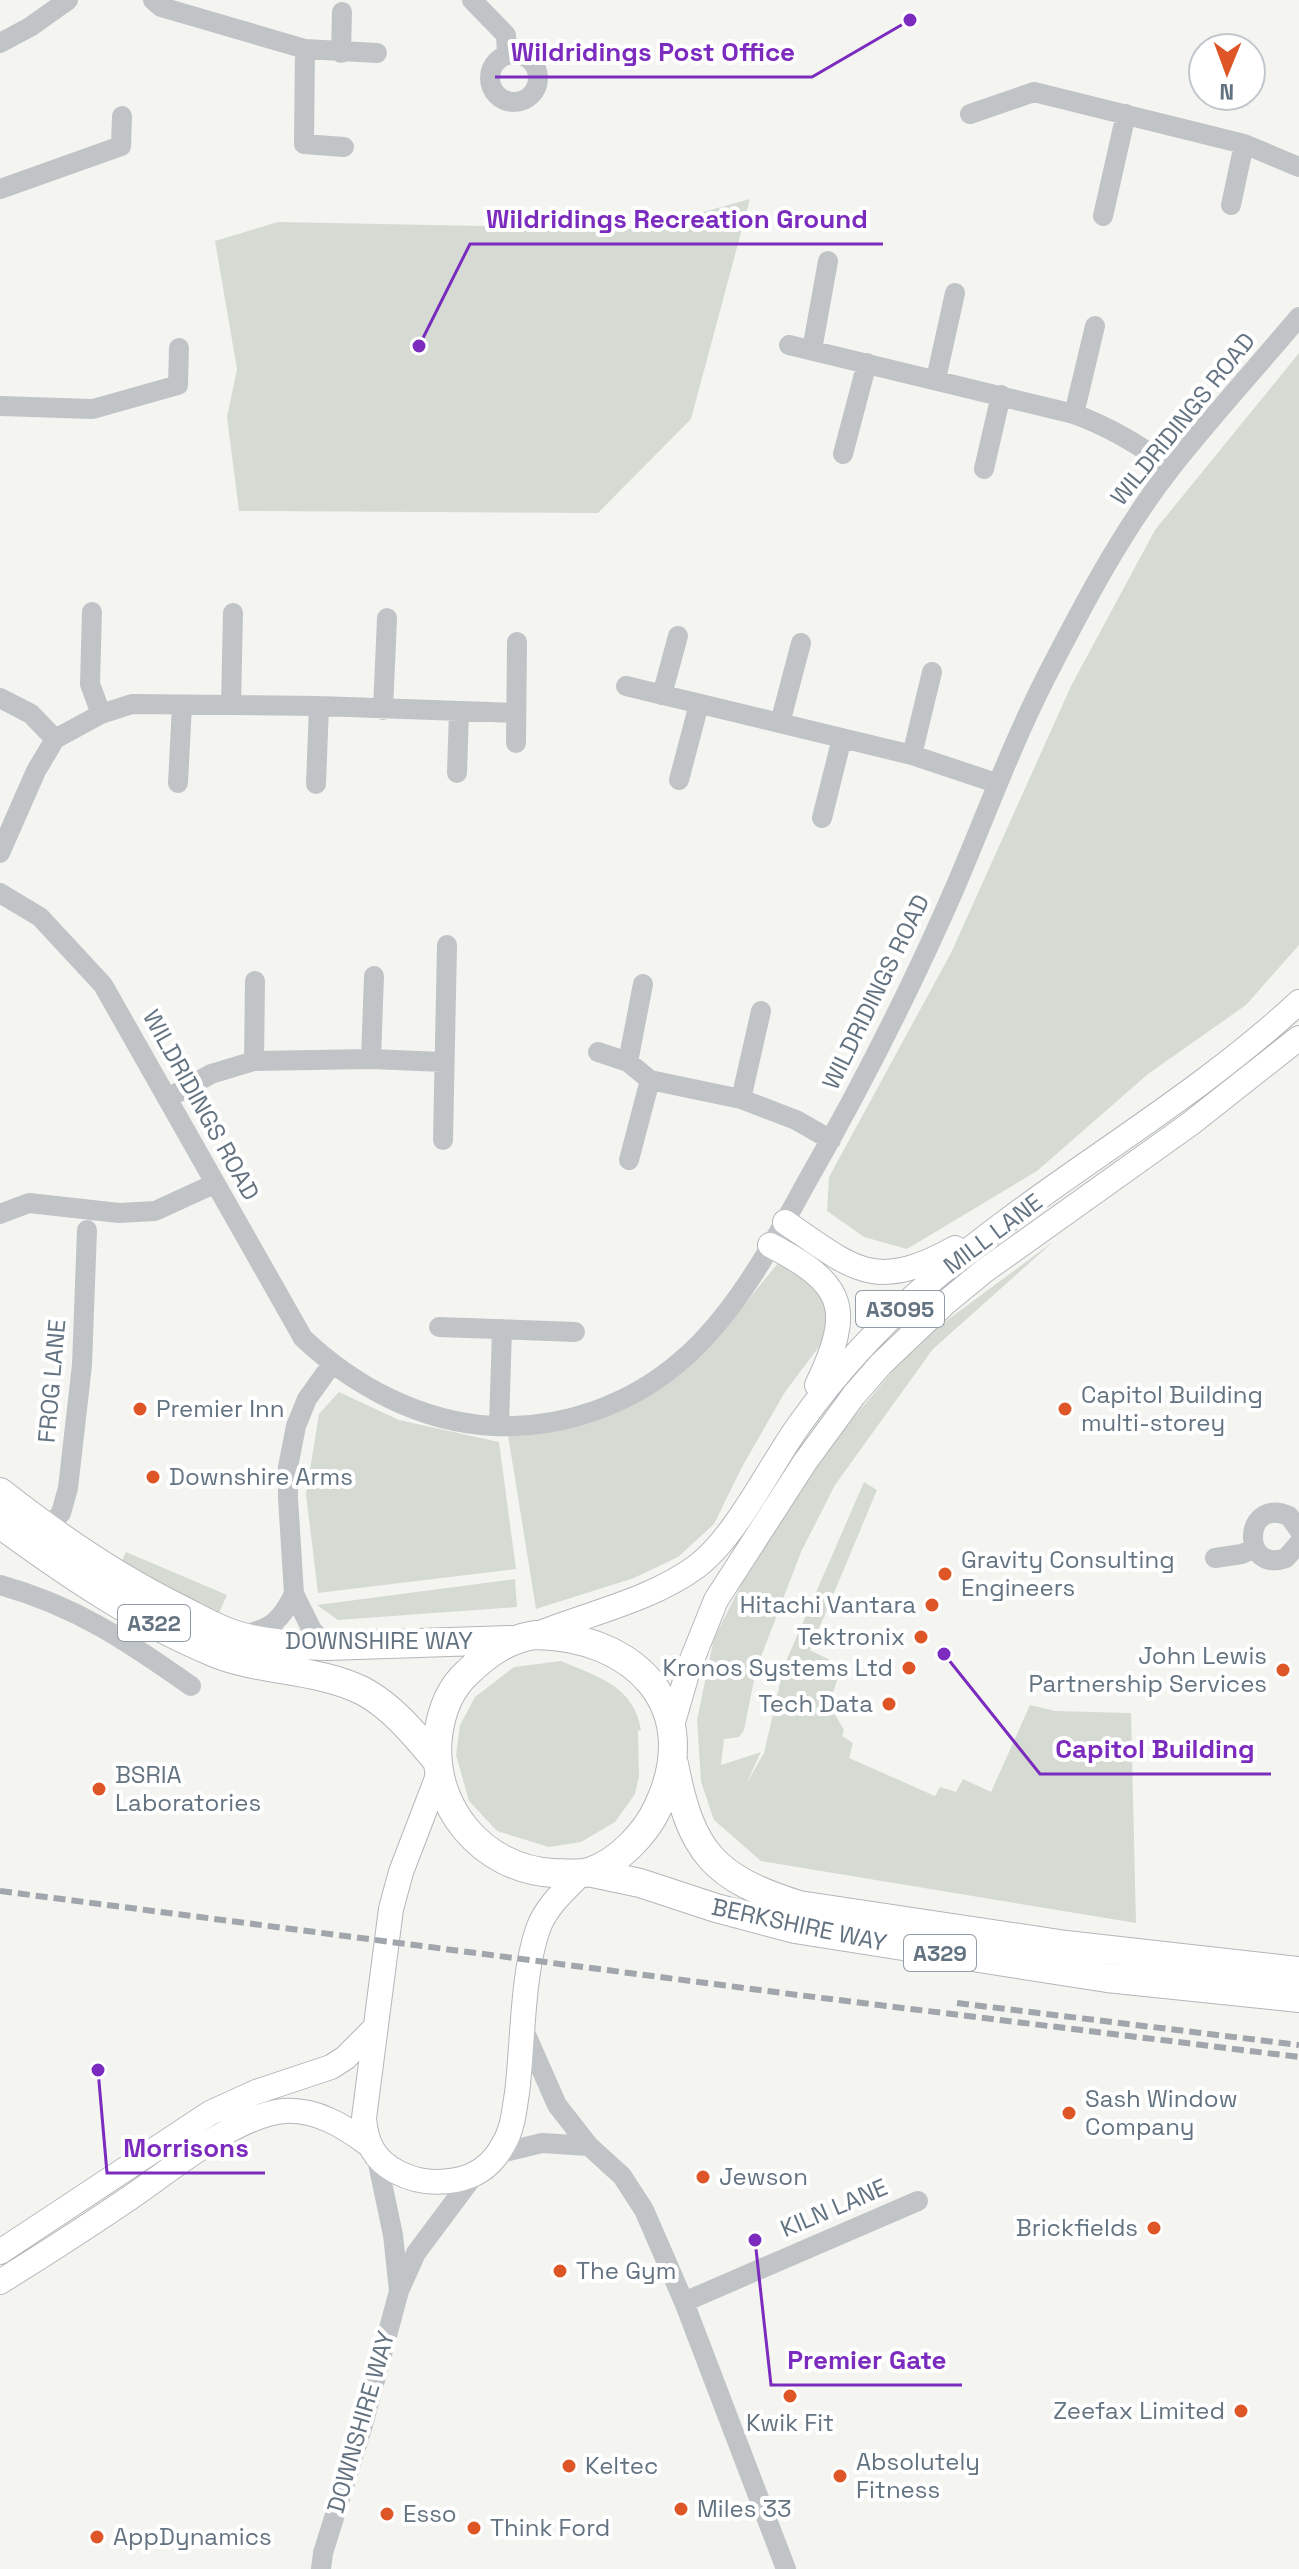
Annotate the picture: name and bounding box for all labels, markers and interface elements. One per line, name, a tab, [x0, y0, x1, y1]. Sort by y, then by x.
callout: Wildridings Post Office	[495, 27, 812, 77]
north arrow	[1187, 32, 1267, 112]
text: Wildridings Post Office	[511, 35, 795, 69]
text: N	[1219, 78, 1234, 106]
callout: Wildridings Recreation Ground	[470, 194, 883, 244]
text: Wildridings Recreation Ground	[486, 202, 868, 236]
street label: WILDRIDINGS ROAD	[1103, 326, 1262, 511]
street label: WILDRIDINGS ROAD	[815, 889, 936, 1094]
street label: WILDRIDINGS ROAD	[136, 1004, 267, 1206]
street label: MILL LANE	[937, 1186, 1048, 1281]
road number: A3095	[856, 1291, 944, 1327]
street label: FROG LANE	[31, 1318, 72, 1444]
place label: Capitol Building multi-storey	[1081, 1379, 1263, 1438]
place label: Premier Inn	[156, 1393, 284, 1424]
marker: Premier Inn	[131, 1400, 149, 1418]
marker: Capitol Building multi-storey	[1056, 1400, 1074, 1418]
place label: Downshire Arms	[169, 1461, 353, 1492]
marker: Downshire Arms	[144, 1468, 162, 1486]
place label: Gravity Consulting Engineers	[961, 1544, 1175, 1603]
marker: Gravity Consulting Engineers	[936, 1565, 954, 1583]
place label: Hitachi Vantara	[740, 1589, 916, 1620]
marker: Hitachi Vantara	[923, 1596, 941, 1614]
road number: A322	[118, 1605, 190, 1641]
place label: Tektronix	[797, 1621, 905, 1652]
street label: DOWNSHIRE WAY	[285, 1625, 473, 1656]
marker: Tektronix	[912, 1628, 930, 1646]
place label: John Lewis Partnership Services	[1028, 1640, 1267, 1699]
place label: Kronos Systems Ltd	[662, 1652, 893, 1683]
marker: Kronos Systems Ltd	[900, 1659, 918, 1677]
marker: John Lewis Partnership Services	[1274, 1661, 1292, 1679]
place label: Tech Data	[758, 1688, 873, 1719]
marker: Tech Data	[880, 1695, 898, 1713]
callout: Capitol Building	[1040, 1724, 1271, 1774]
text: Capitol Building	[1055, 1732, 1255, 1766]
place label: BSRIA Laboratories	[115, 1759, 261, 1818]
marker: BSRIA Laboratories	[90, 1780, 108, 1798]
street label: BERKSHIRE WAY	[709, 1891, 890, 1958]
road number: A329	[904, 1935, 976, 1971]
place label: Sash Window Company	[1085, 2083, 1238, 2142]
marker: Sash Window Company	[1060, 2104, 1078, 2122]
callout: Morrisons	[107, 2123, 265, 2173]
text: Morrisons	[123, 2131, 249, 2165]
place label: Jewson	[719, 2161, 808, 2192]
marker: Jewson	[694, 2168, 712, 2186]
street label: KILN LANE	[776, 2171, 892, 2244]
place label: Brickfields	[1016, 2212, 1138, 2243]
marker: Brickfields	[1145, 2219, 1163, 2237]
place label: The Gym	[576, 2255, 676, 2286]
marker: The Gym	[551, 2262, 569, 2280]
street label: DOWNSHIRE WAY	[320, 2327, 401, 2516]
callout: Premier Gate	[771, 2335, 962, 2385]
text: Premier Gate	[787, 2343, 947, 2377]
marker: Kwik Fit	[781, 2387, 799, 2405]
place label: Zeefax Limited	[1053, 2395, 1225, 2426]
marker: Zeefax Limited	[1232, 2402, 1250, 2420]
place label: Kwik Fit	[746, 2407, 834, 2438]
place label: Absolutely Fitness	[856, 2446, 980, 2505]
place label: Keltec	[585, 2450, 658, 2481]
marker: Keltec	[560, 2457, 578, 2475]
marker: Absolutely Fitness	[831, 2467, 849, 2485]
place label: Miles 33	[697, 2493, 792, 2524]
place label: Esso	[403, 2498, 457, 2529]
marker: Miles 33	[672, 2500, 690, 2518]
marker: Esso	[378, 2505, 396, 2523]
place label: Think Ford	[490, 2512, 610, 2543]
marker: Think Ford	[465, 2519, 483, 2537]
place label: AppDynamics	[113, 2521, 272, 2552]
marker: AppDynamics	[88, 2528, 106, 2546]

